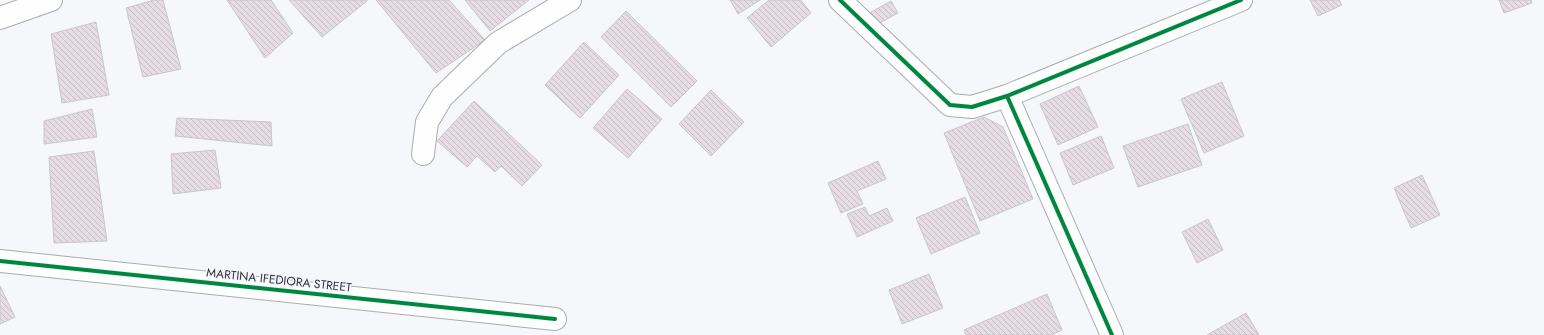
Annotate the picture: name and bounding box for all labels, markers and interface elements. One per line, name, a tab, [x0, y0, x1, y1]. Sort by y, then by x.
street label: MARTINA IFEDIORA STREET	[206, 263, 353, 297]

